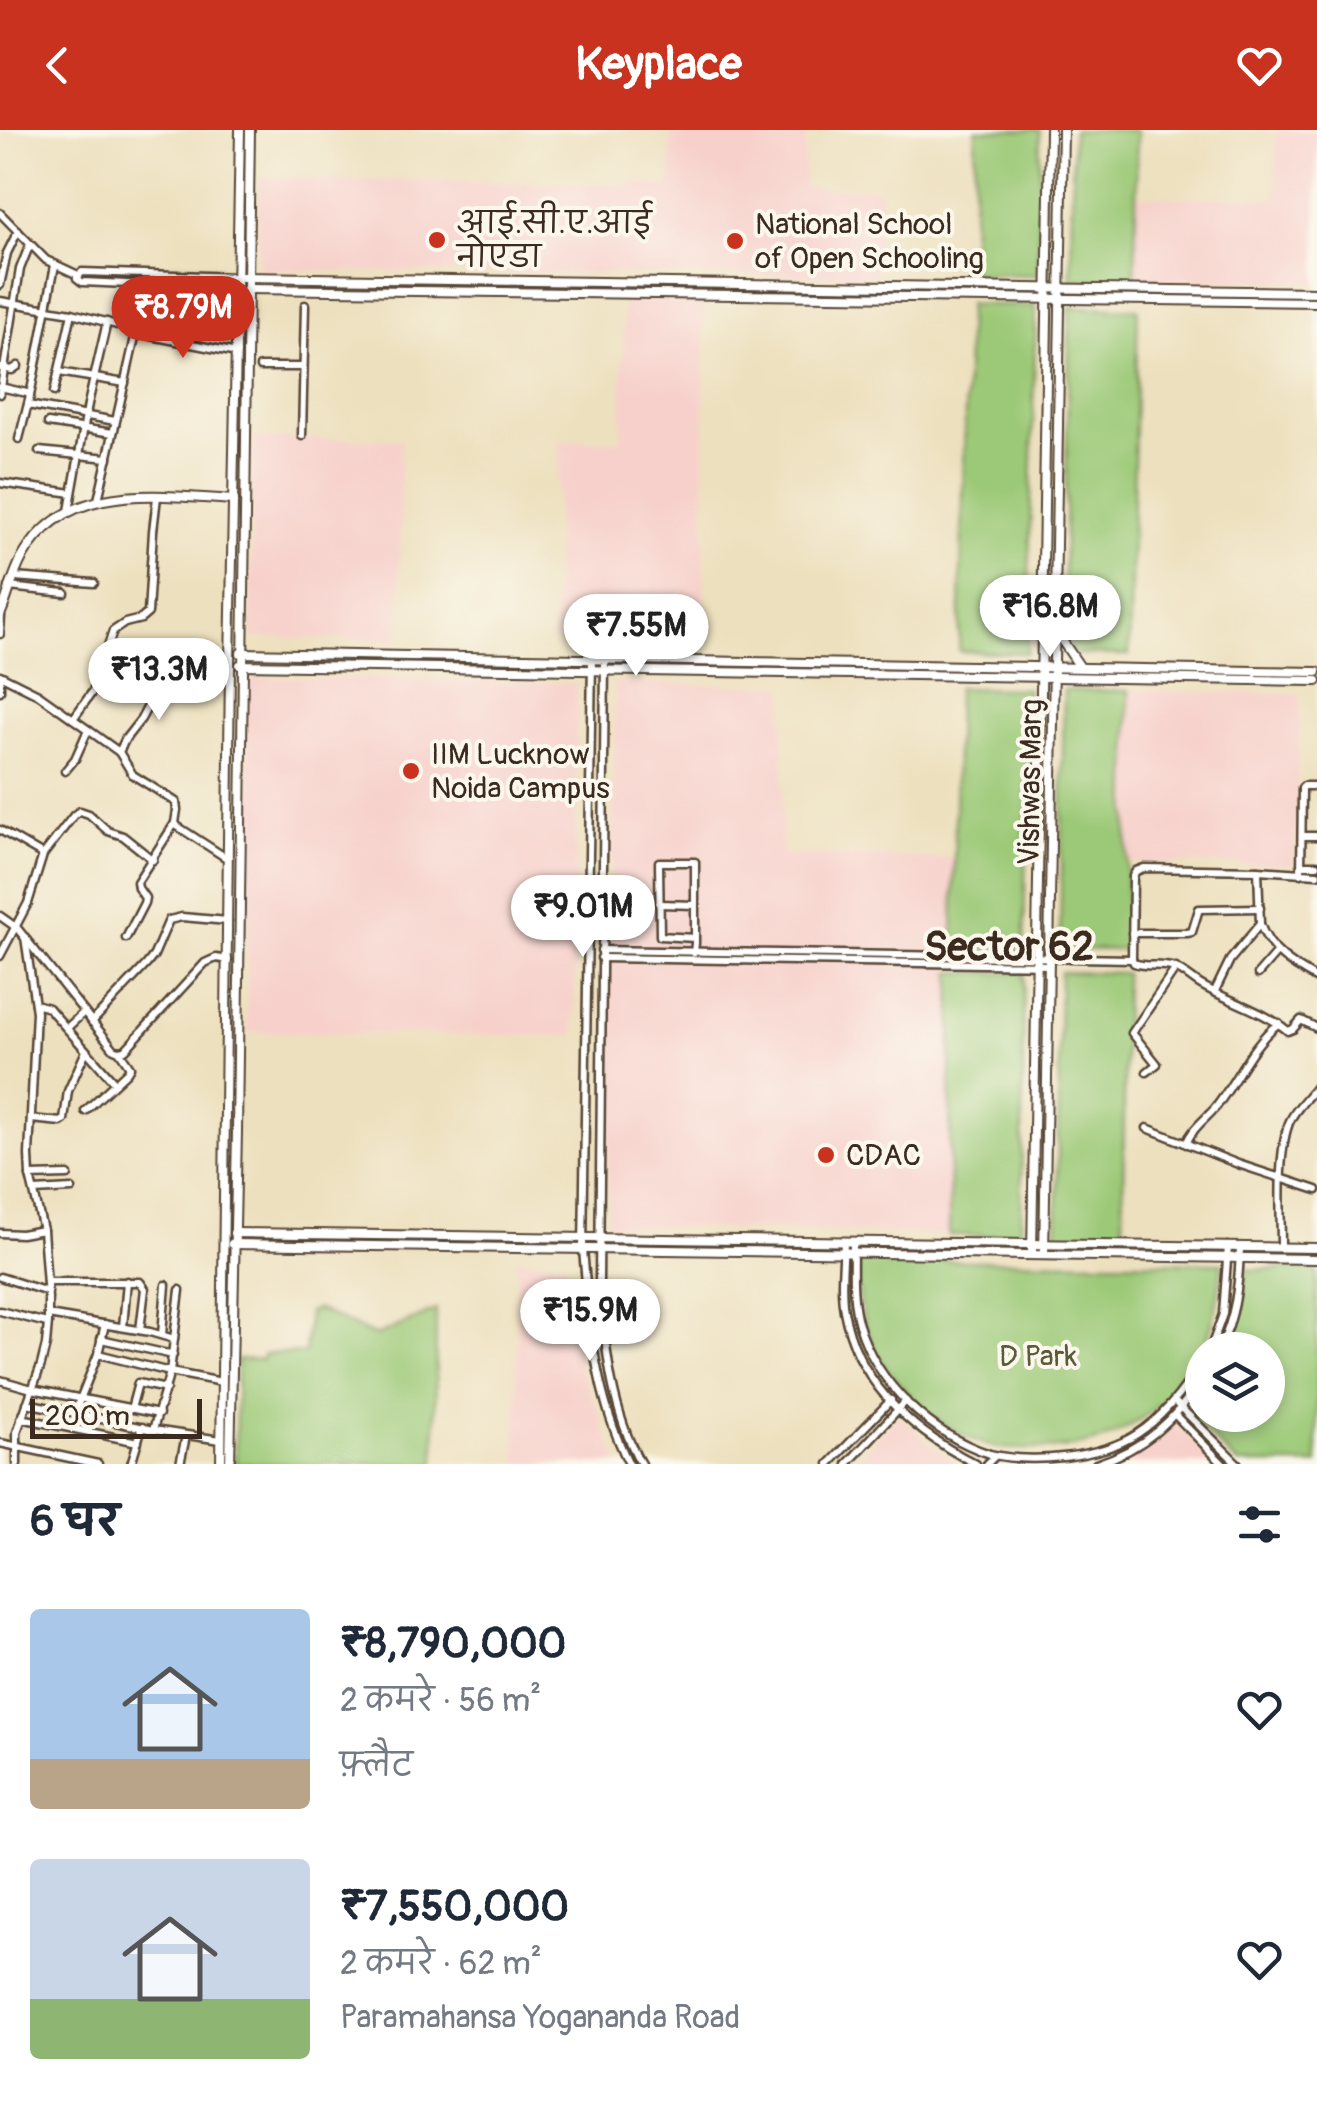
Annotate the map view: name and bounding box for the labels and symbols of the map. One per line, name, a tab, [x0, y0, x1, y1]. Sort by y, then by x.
place label: आई.सी.ए.आई नोएडा	[455, 200, 654, 276]
place label: National School of Open Schooling	[755, 206, 984, 277]
marker: आई.सी.ए.आई नोएडा	[426, 229, 448, 251]
marker: National School of Open Schooling	[724, 230, 746, 252]
pin: ₹8.79M	[102, 276, 264, 361]
pin: ₹16.8M	[969, 575, 1131, 660]
pin: ₹7.55M	[555, 594, 717, 679]
pin: ₹13.3M	[78, 638, 240, 723]
street label: Vishwas Marg	[1011, 699, 1050, 865]
place label: IIM Lucknow Noida Campus	[431, 736, 610, 807]
marker: IIM Lucknow Noida Campus	[400, 760, 422, 782]
pin: ₹9.01M	[502, 875, 664, 960]
district label: Sector 62	[924, 923, 1094, 972]
place label: CDAC	[846, 1137, 921, 1174]
marker: CDAC	[815, 1144, 837, 1166]
pin: ₹15.9M	[509, 1279, 671, 1364]
park label: D Park	[999, 1338, 1077, 1375]
scale bar	[30, 1394, 202, 1438]

